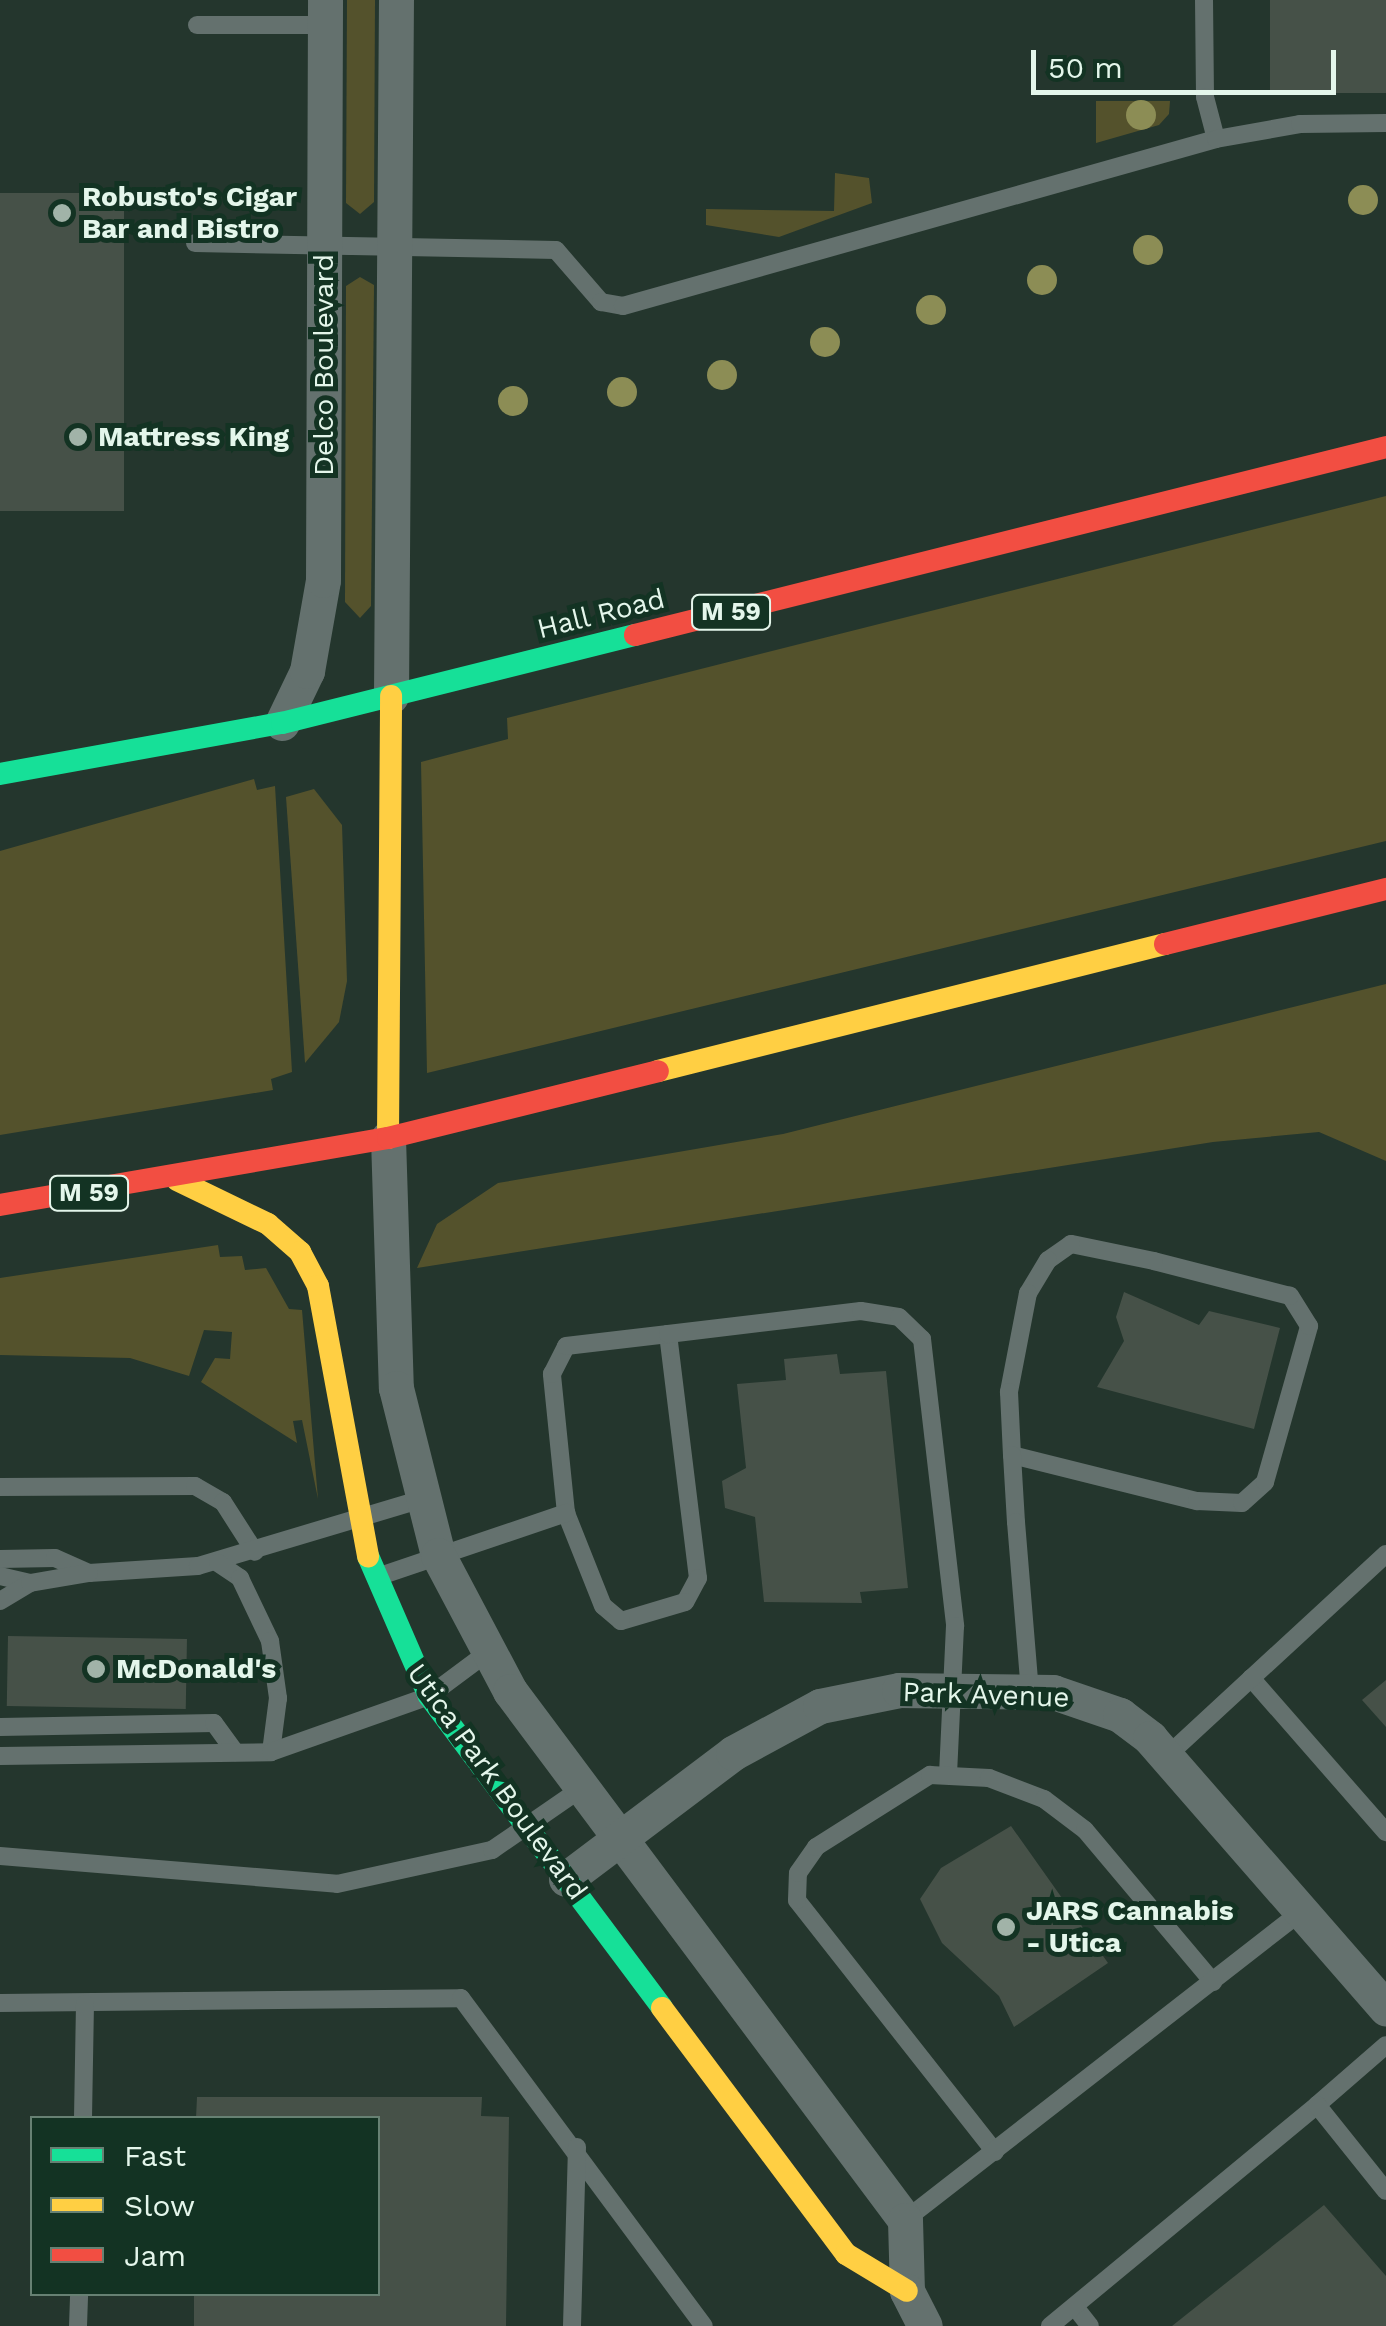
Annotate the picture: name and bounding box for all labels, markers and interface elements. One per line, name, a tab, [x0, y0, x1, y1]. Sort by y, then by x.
scale bar	[1036, 30, 1341, 92]
text: 50 m	[1048, 50, 1123, 85]
place label: Robusto's Cigar Bar and Bistro	[82, 180, 297, 246]
marker: Robusto's Cigar Bar and Bistro	[51, 202, 73, 224]
street label: Delco Boulevard	[307, 254, 341, 476]
place label: Mattress King	[98, 420, 289, 454]
marker: Mattress King	[67, 426, 89, 448]
street label: Hall Road	[533, 582, 669, 646]
road number: M 59	[691, 592, 771, 632]
road number: M 59	[49, 1173, 129, 1213]
place label: McDonald's	[116, 1652, 276, 1686]
street label: Utica Park Boulevard	[400, 1657, 594, 1907]
marker: McDonald's	[85, 1658, 107, 1680]
street label: Park Avenue	[901, 1675, 1071, 1715]
place label: JARS Cannabis - Utica	[1026, 1894, 1234, 1960]
marker: JARS Cannabis - Utica	[995, 1916, 1017, 1938]
legend	[30, 2116, 380, 2296]
text: Fast	[124, 2138, 186, 2173]
text: Slow	[124, 2188, 195, 2223]
text: Jam	[124, 2238, 186, 2273]

